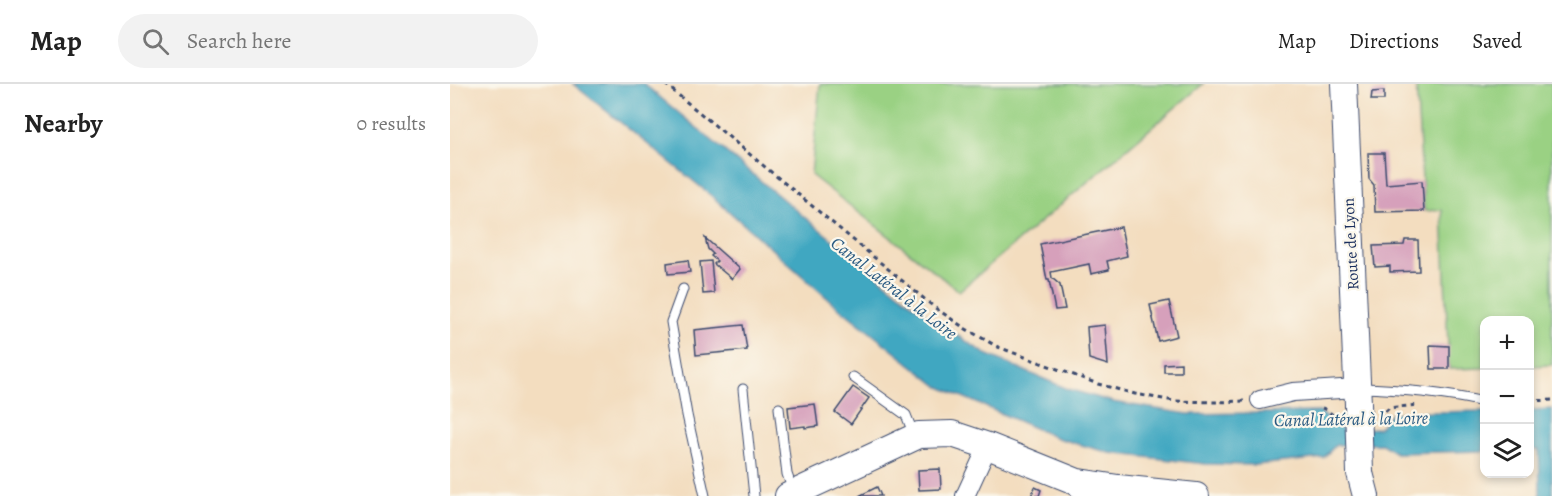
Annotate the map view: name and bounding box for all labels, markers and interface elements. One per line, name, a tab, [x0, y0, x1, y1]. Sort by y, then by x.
search box	[118, 14, 538, 68]
text: Map	[30, 22, 82, 60]
icon: search	[139, 25, 172, 58]
text: Search here	[187, 26, 291, 56]
text: Map	[1278, 27, 1316, 55]
text: Directions	[1349, 27, 1439, 55]
text: Saved	[1472, 27, 1522, 55]
text: Nearby	[24, 106, 103, 141]
text: 0 results	[357, 110, 426, 137]
street label: Route de Lyon	[1338, 197, 1364, 291]
water label: Canal Latéral à la Loire	[826, 231, 963, 345]
map controls	[1480, 316, 1534, 478]
button: +	[1480, 316, 1534, 370]
button: −	[1480, 370, 1534, 424]
water label: Canal Latéral à la Loire	[1274, 406, 1429, 432]
button: layers	[1480, 424, 1534, 478]

